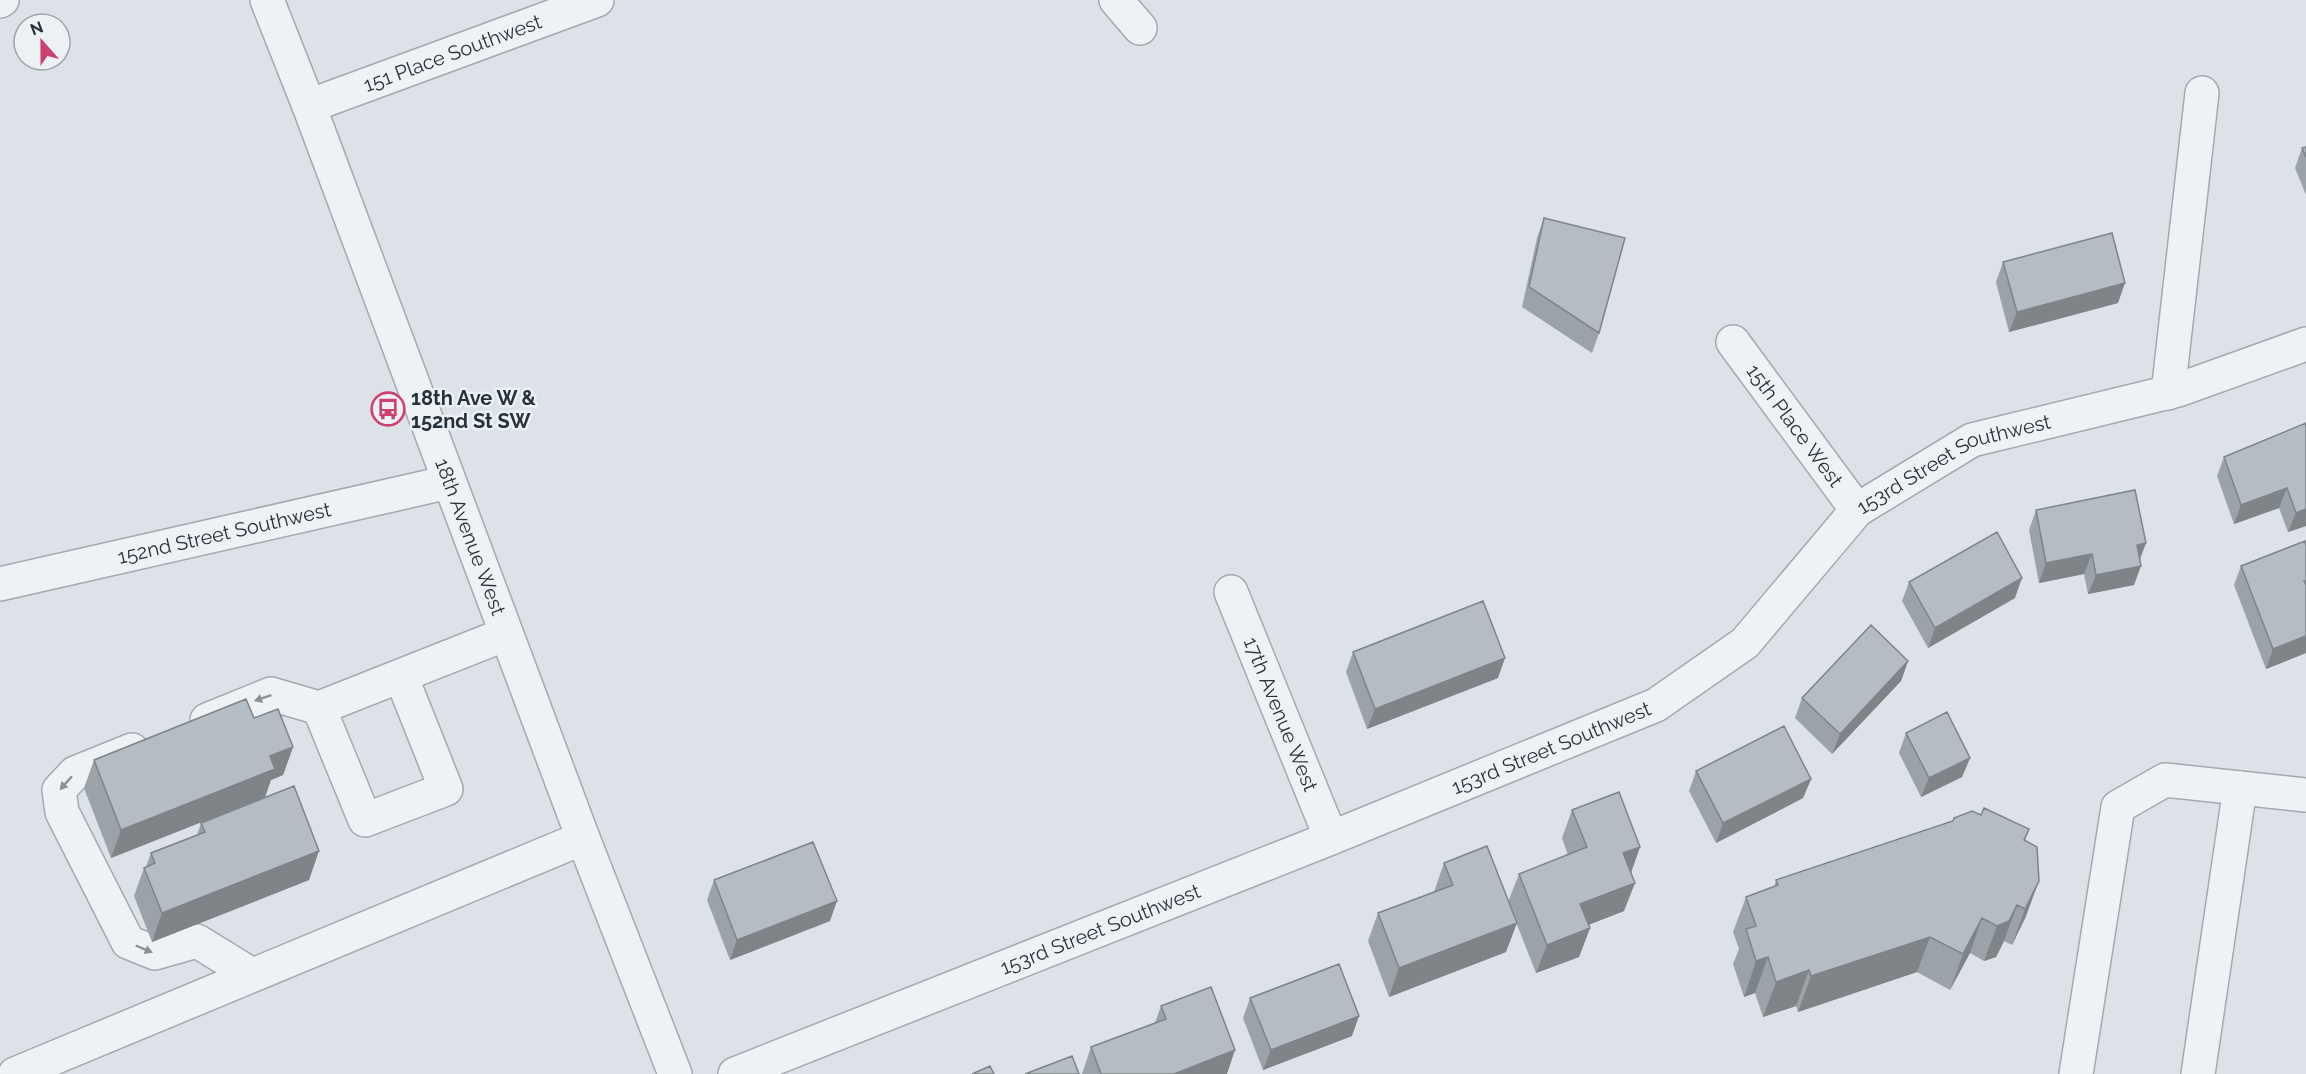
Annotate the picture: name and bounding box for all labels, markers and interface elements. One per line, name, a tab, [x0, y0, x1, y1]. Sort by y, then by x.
street label: 151 Place Southwest	[360, 9, 545, 97]
north arrow	[12, 12, 72, 72]
text: N	[28, 17, 46, 40]
street label: 15th Place West	[1742, 360, 1848, 492]
place label: 18th Ave W & 152nd St SW	[411, 386, 537, 433]
bus stop icon: 18th Ave W & 152nd St SW	[370, 391, 406, 427]
street label: 153rd Street Southwest	[1852, 409, 2053, 519]
street label: 18th Avenue West	[430, 455, 511, 619]
street label: 152nd Street Southwest	[115, 497, 333, 569]
street label: 17th Avenue West	[1239, 634, 1323, 795]
one-way arrow	[254, 694, 272, 704]
street label: 153rd Street Southwest	[1448, 696, 1655, 799]
one-way arrow	[59, 776, 73, 791]
street label: 153rd Street Southwest	[997, 879, 1204, 980]
one-way arrow	[135, 945, 153, 954]

